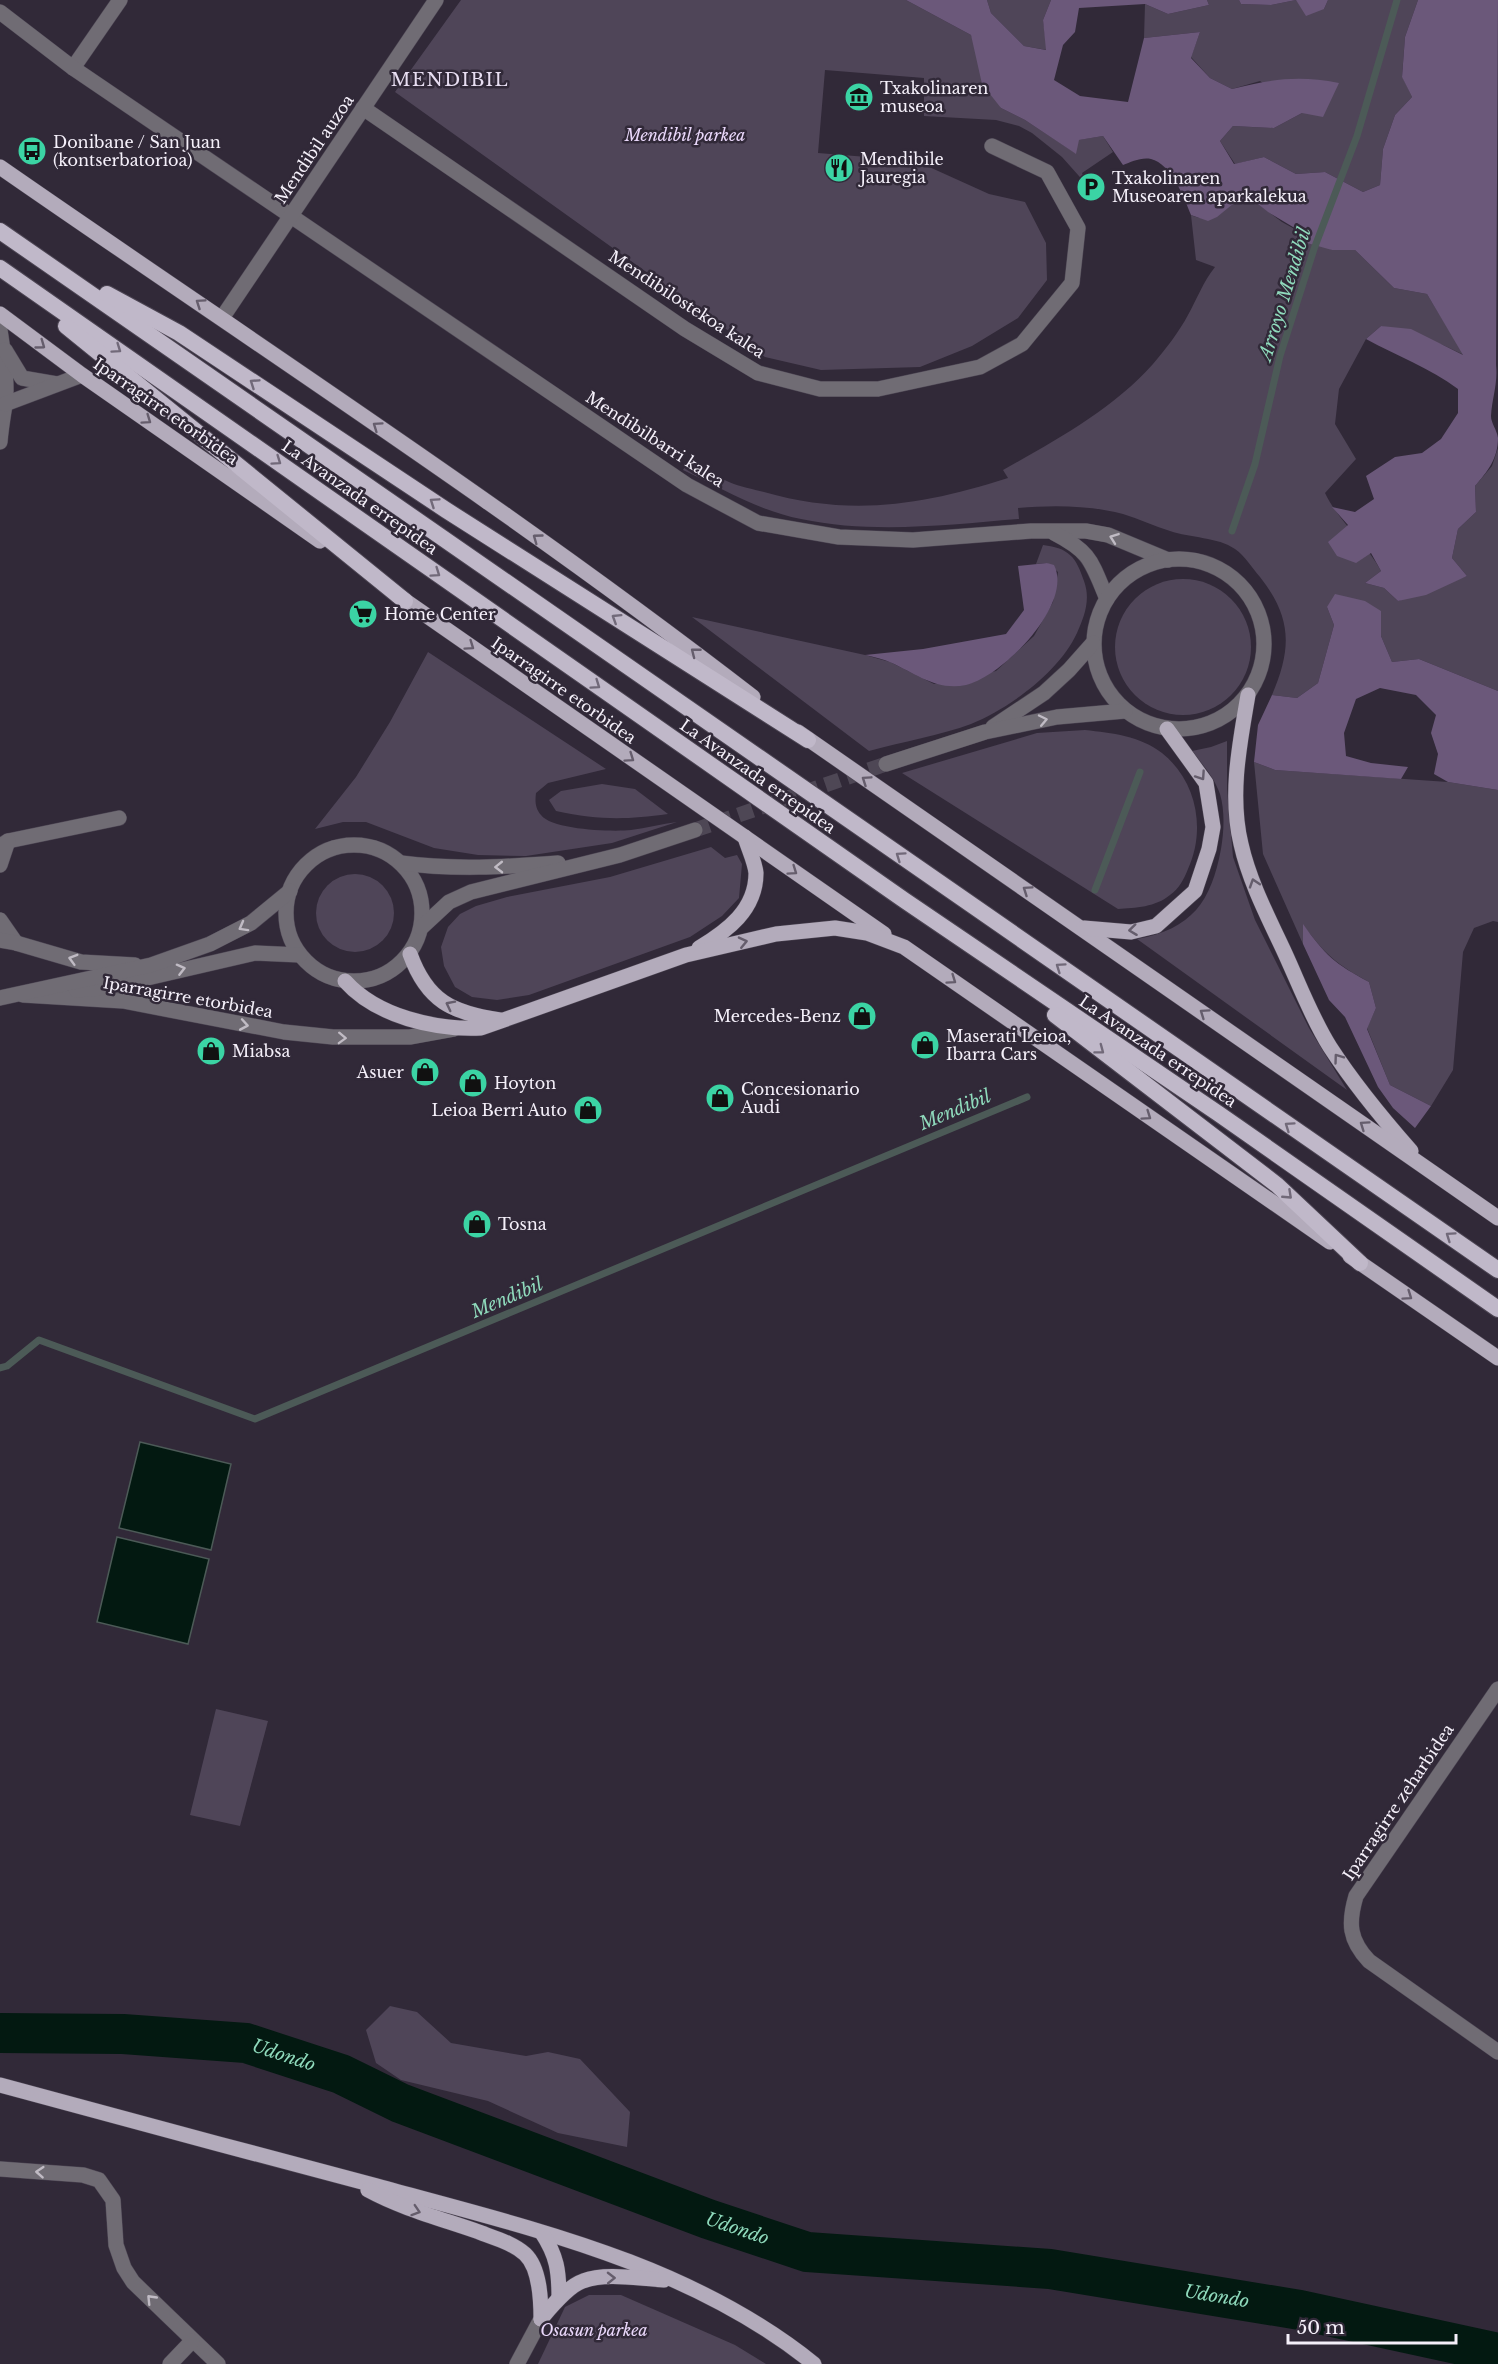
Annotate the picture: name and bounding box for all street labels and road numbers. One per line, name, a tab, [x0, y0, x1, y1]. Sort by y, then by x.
street label: Mendibil auzoa	[270, 91, 358, 207]
street label: Mendibilostekoa kalea	[605, 246, 769, 362]
street label: Iparragirre etorbidea	[90, 353, 242, 469]
street label: Mendibilbarri kalea	[582, 387, 728, 491]
street label: La Avanzada errepidea	[278, 436, 442, 559]
street label: Iparragirre etorbidea	[488, 632, 640, 748]
street label: La Avanzada errepidea	[676, 715, 840, 838]
street label: Iparragirre etorbidea	[101, 972, 275, 1022]
street label: La Avanzada errepidea	[1075, 991, 1241, 1111]
street label: Iparragirre zeharbidea	[1338, 1720, 1458, 1884]

